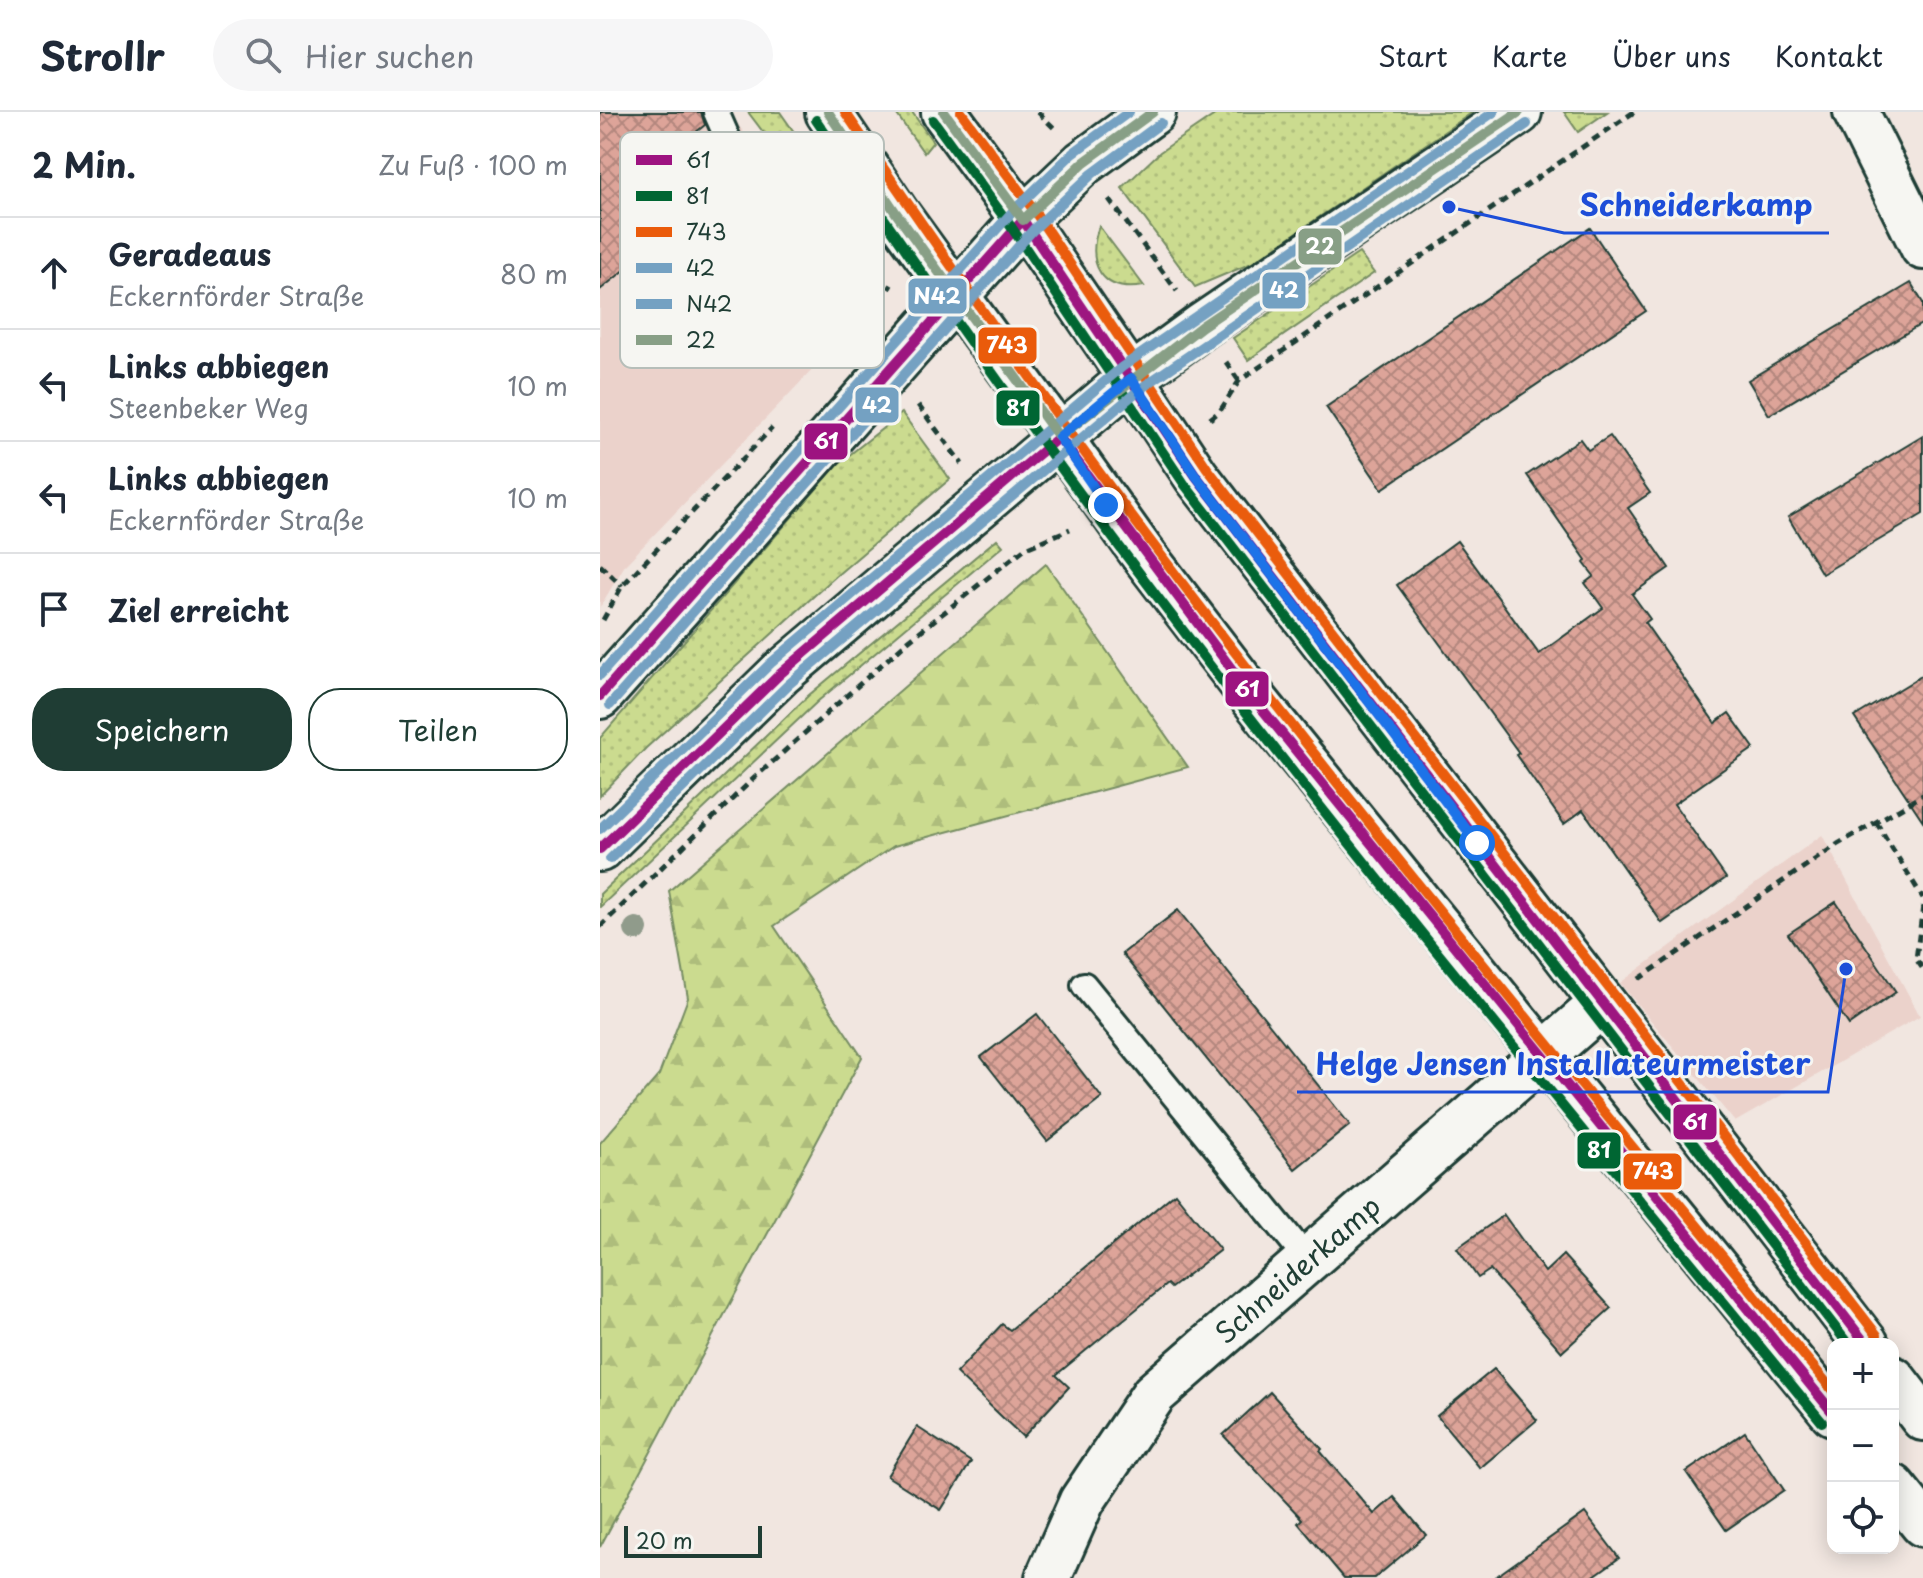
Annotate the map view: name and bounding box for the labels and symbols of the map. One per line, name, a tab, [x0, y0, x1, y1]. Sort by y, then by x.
legend	[620, 132, 884, 368]
text: 61	[686, 142, 711, 175]
text: 81	[686, 178, 709, 211]
callout: Schneiderkamp	[1564, 179, 1829, 233]
text: Schneiderkamp	[1579, 181, 1813, 226]
text: 743	[686, 214, 727, 247]
line badge: 22	[1297, 227, 1343, 266]
text: 22	[1305, 228, 1335, 261]
text: 42	[686, 250, 715, 283]
line badge: 42	[1261, 271, 1307, 310]
text: 42	[1269, 272, 1299, 305]
line badge: N42	[907, 277, 968, 315]
text: N42	[913, 278, 961, 311]
text: N42	[686, 286, 732, 319]
text: 22	[686, 322, 716, 355]
line badge: 743	[977, 326, 1038, 365]
text: 743	[986, 327, 1028, 360]
line badge: 42	[854, 386, 900, 424]
text: 42	[862, 387, 892, 420]
line badge: 81	[995, 389, 1041, 427]
text: 81	[1006, 390, 1030, 423]
line badge: 61	[803, 422, 849, 461]
text: 61	[813, 423, 839, 456]
route end	[1088, 487, 1124, 523]
line badge: 61	[1224, 670, 1270, 708]
text: 61	[1234, 671, 1260, 704]
route start	[1459, 825, 1495, 861]
callout: Helge Jensen Installateurmeister	[1297, 1038, 1828, 1092]
text: Helge Jensen Installateurmeister	[1316, 1040, 1811, 1085]
line badge: 61	[1672, 1103, 1718, 1141]
text: 61	[1682, 1104, 1708, 1137]
line badge: 81	[1576, 1131, 1622, 1170]
text: 81	[1587, 1132, 1611, 1165]
line badge: 743	[1622, 1152, 1683, 1191]
text: 743	[1632, 1153, 1674, 1186]
street label: Schneiderkamp	[1204, 1185, 1390, 1353]
scale bar	[624, 1522, 762, 1558]

